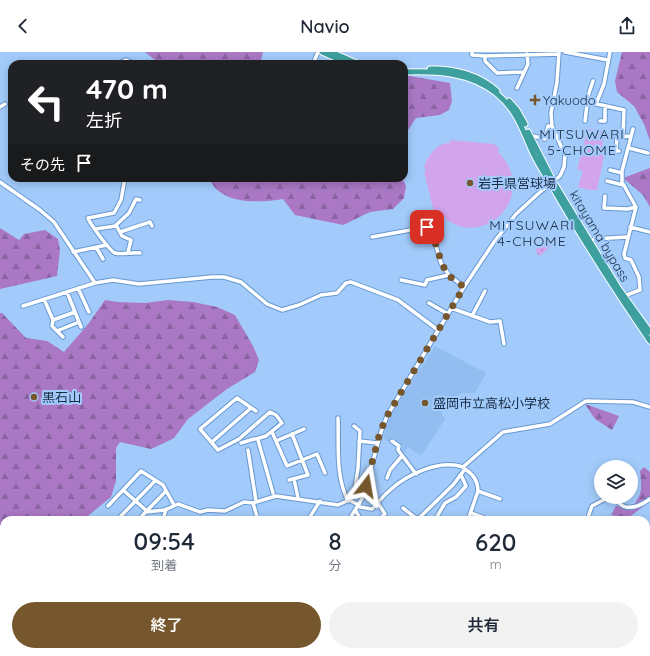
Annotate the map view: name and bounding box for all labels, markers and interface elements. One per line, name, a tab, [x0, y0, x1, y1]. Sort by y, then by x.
icon: back	[12, 15, 34, 37]
text: Navio	[300, 15, 350, 38]
icon: share	[616, 15, 638, 37]
text: 470 m	[86, 71, 168, 106]
icon: left	[20, 76, 72, 128]
place label: Yakuodo	[543, 92, 596, 108]
marker: Yakuodo	[530, 95, 540, 105]
text: 左折	[86, 109, 122, 132]
district label: MITSUWARI 5-CHOME	[539, 125, 625, 159]
icon: arrive	[73, 152, 95, 174]
text: その先	[20, 155, 65, 174]
place label: 岩手県営球場	[478, 175, 556, 191]
marker: 岩手県営球場	[465, 178, 475, 188]
street label: kitayama bypass	[566, 187, 634, 285]
pin	[410, 210, 444, 244]
icon: arrive	[416, 216, 438, 238]
district label: MITSUWARI 4-CHOME	[489, 216, 575, 250]
place label: 黒石山	[42, 389, 81, 405]
marker: 黒石山	[29, 392, 39, 402]
place label: 盛岡市立高松小学校	[433, 395, 550, 411]
marker: 盛岡市立高松小学校	[420, 398, 430, 408]
map controls	[594, 460, 638, 504]
button: layers	[594, 460, 638, 504]
position arrow	[345, 465, 387, 507]
text: 09:54	[134, 526, 195, 556]
text: 8	[328, 526, 342, 556]
text: 620	[475, 527, 516, 557]
text: m	[490, 556, 502, 572]
text: 到着	[151, 557, 177, 573]
text: 分	[328, 557, 341, 573]
button: 終了	[12, 602, 321, 648]
button: 共有	[329, 602, 638, 648]

